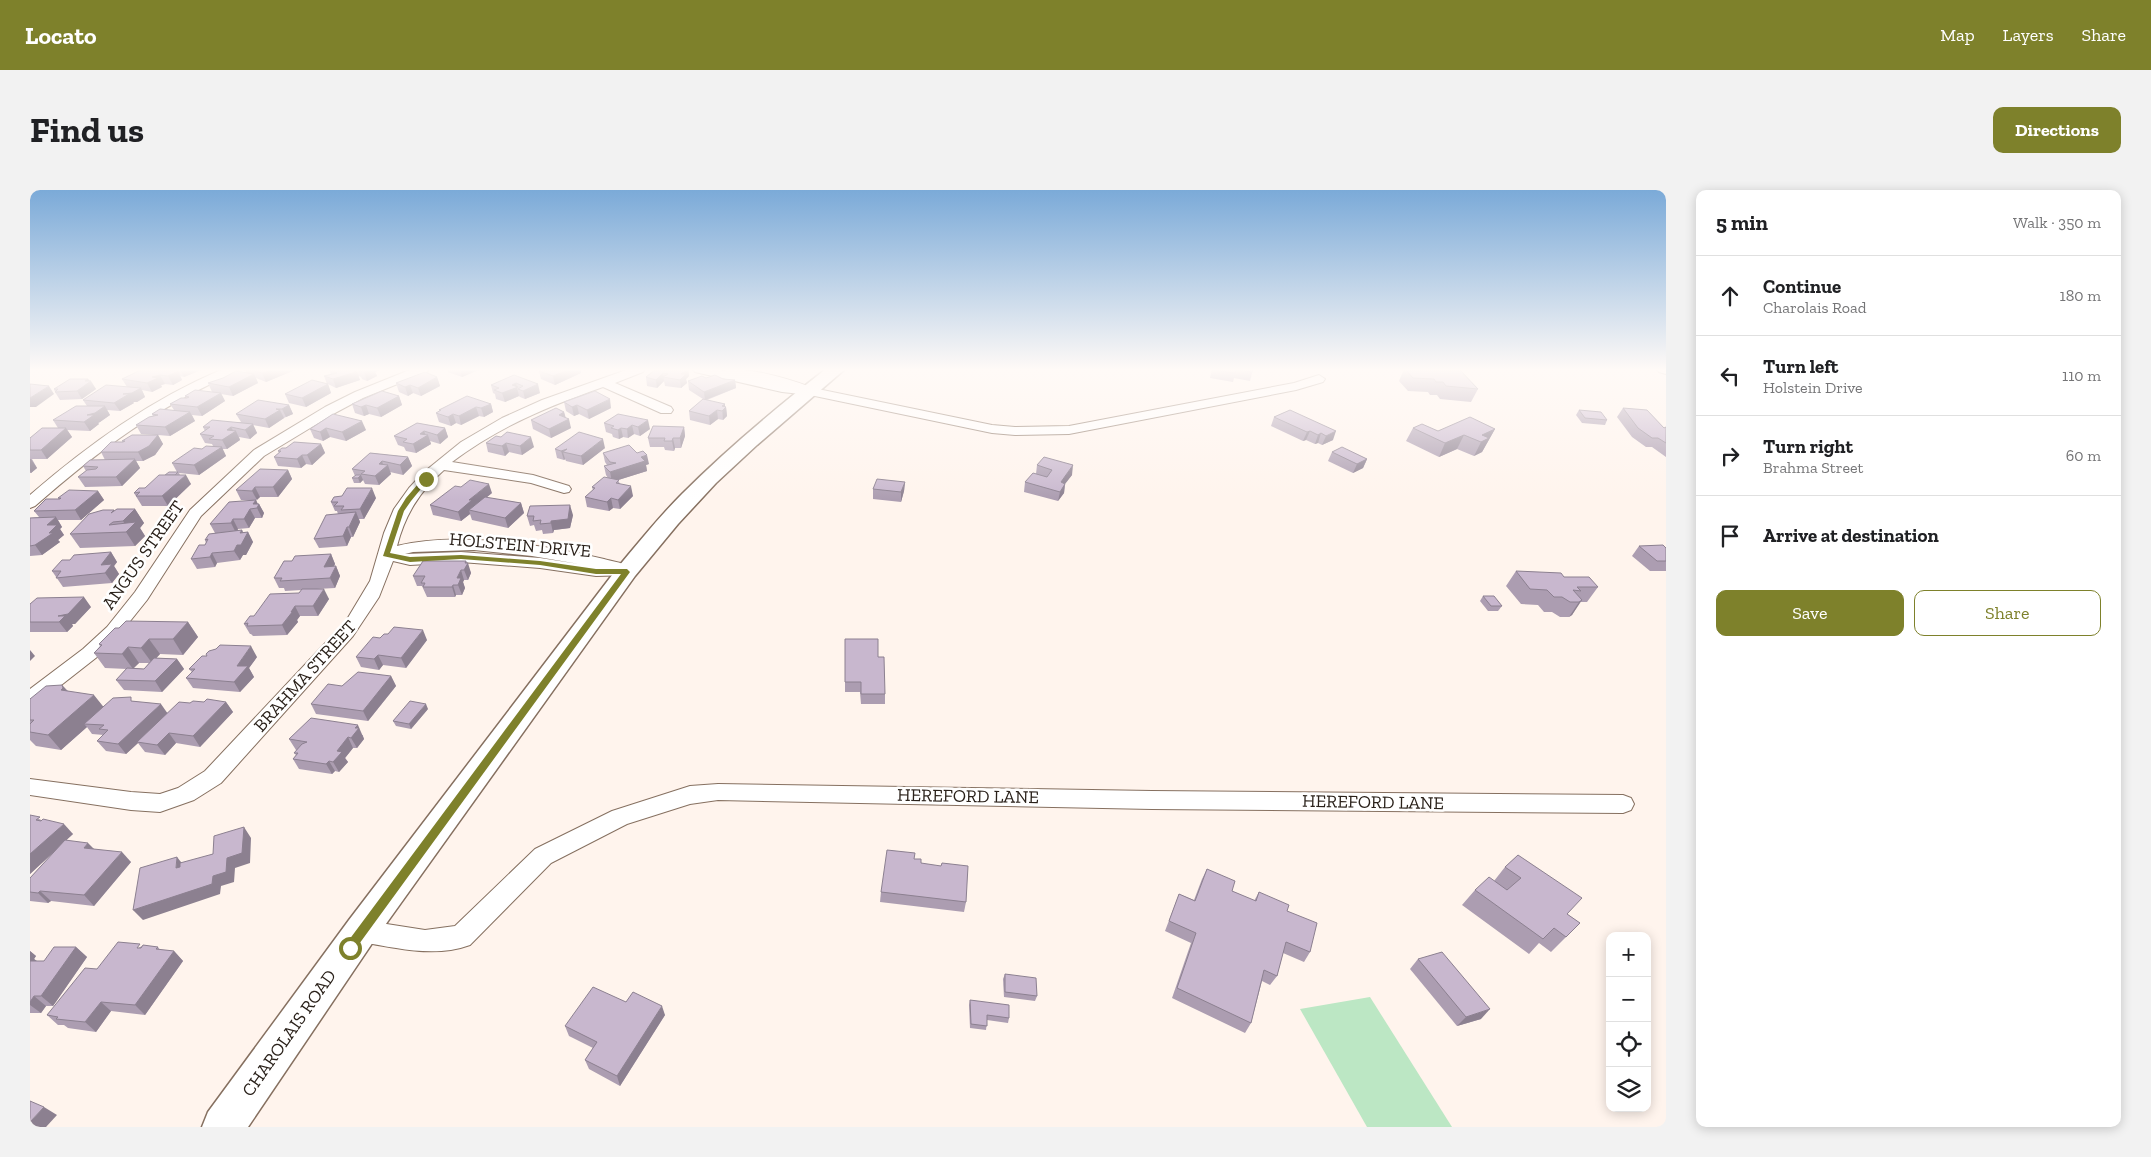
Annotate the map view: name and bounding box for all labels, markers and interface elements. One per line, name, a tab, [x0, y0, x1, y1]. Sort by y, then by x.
text: Locato	[25, 21, 97, 50]
text: Map	[1940, 24, 1975, 46]
text: Layers	[2003, 24, 2054, 46]
text: Share	[2082, 24, 2126, 46]
button: Directions	[1993, 107, 2121, 153]
text: Find us	[30, 109, 144, 151]
text: 5 min	[1716, 210, 1768, 235]
text: Walk · 350 m	[2013, 213, 2101, 232]
text: Continue	[1763, 275, 1841, 298]
icon: ahead	[1716, 282, 1744, 310]
text: 180 m	[2060, 286, 2101, 305]
text: Charolais Road	[1763, 298, 1866, 317]
text: Turn left	[1763, 355, 1838, 378]
icon: left	[1716, 362, 1744, 390]
text: 110 m	[2062, 366, 2101, 385]
text: Holstein Drive	[1763, 378, 1863, 397]
text: Turn right	[1763, 435, 1853, 458]
icon: right	[1716, 442, 1744, 470]
text: 60 m	[2066, 446, 2101, 465]
text: Brahma Street	[1763, 458, 1863, 477]
route end	[415, 468, 438, 491]
street label: ANGUS STREET	[97, 496, 189, 614]
icon: arrive	[1716, 522, 1744, 550]
text: Arrive at destination	[1763, 524, 1939, 547]
street label: HOLSTEIN DRIVE	[448, 528, 592, 562]
button: Save	[1716, 590, 1904, 636]
button: Share	[1914, 590, 2101, 636]
street label: BRAHMA STREET	[249, 616, 361, 736]
street label: HEREFORD LANE	[897, 784, 1039, 808]
street label: HEREFORD LANE	[1302, 790, 1444, 814]
map controls	[1606, 932, 1651, 1112]
button: +	[1606, 932, 1651, 977]
route start	[339, 937, 362, 960]
street label: CHAROLAIS ROAD	[237, 965, 341, 1101]
button: −	[1606, 977, 1651, 1022]
button: locate	[1606, 1022, 1651, 1067]
button: layers	[1606, 1067, 1651, 1112]

